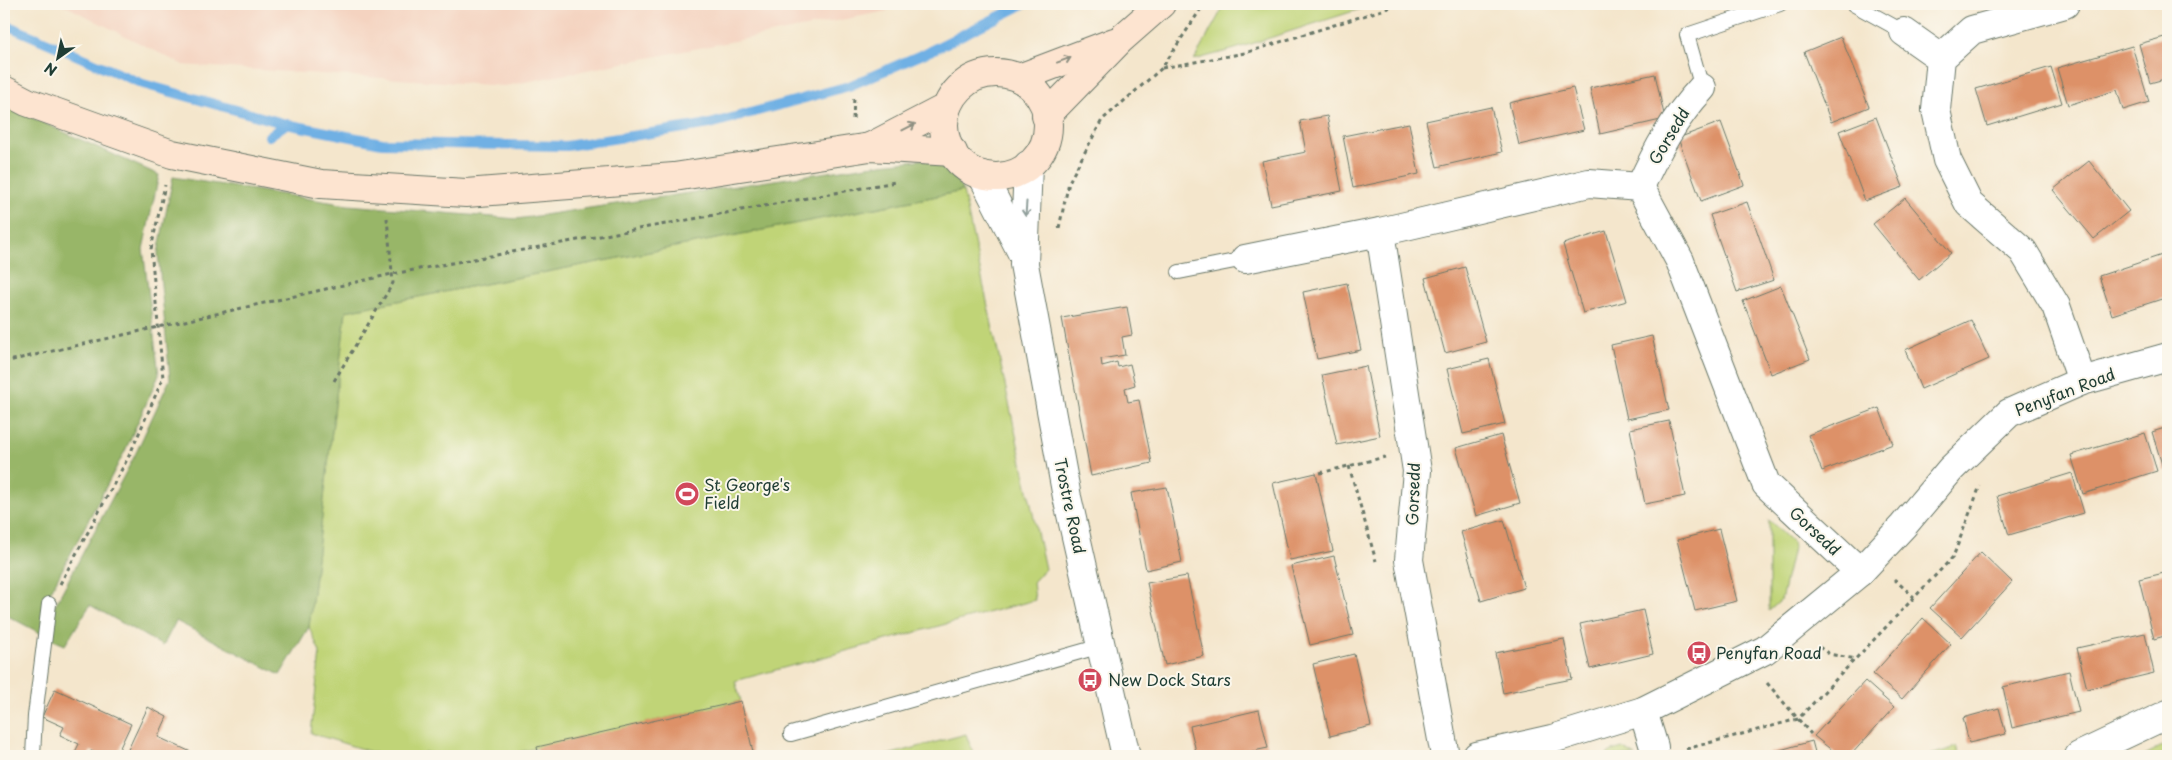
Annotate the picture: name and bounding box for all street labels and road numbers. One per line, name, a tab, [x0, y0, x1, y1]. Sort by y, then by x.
street label: Gorsedd	[1642, 102, 1695, 169]
street label: Penyfan Road	[2011, 361, 2118, 421]
street label: Trostre Road	[1049, 456, 1093, 556]
street label: Gorsedd	[1399, 462, 1425, 526]
street label: Gorsedd	[1784, 500, 1847, 561]

